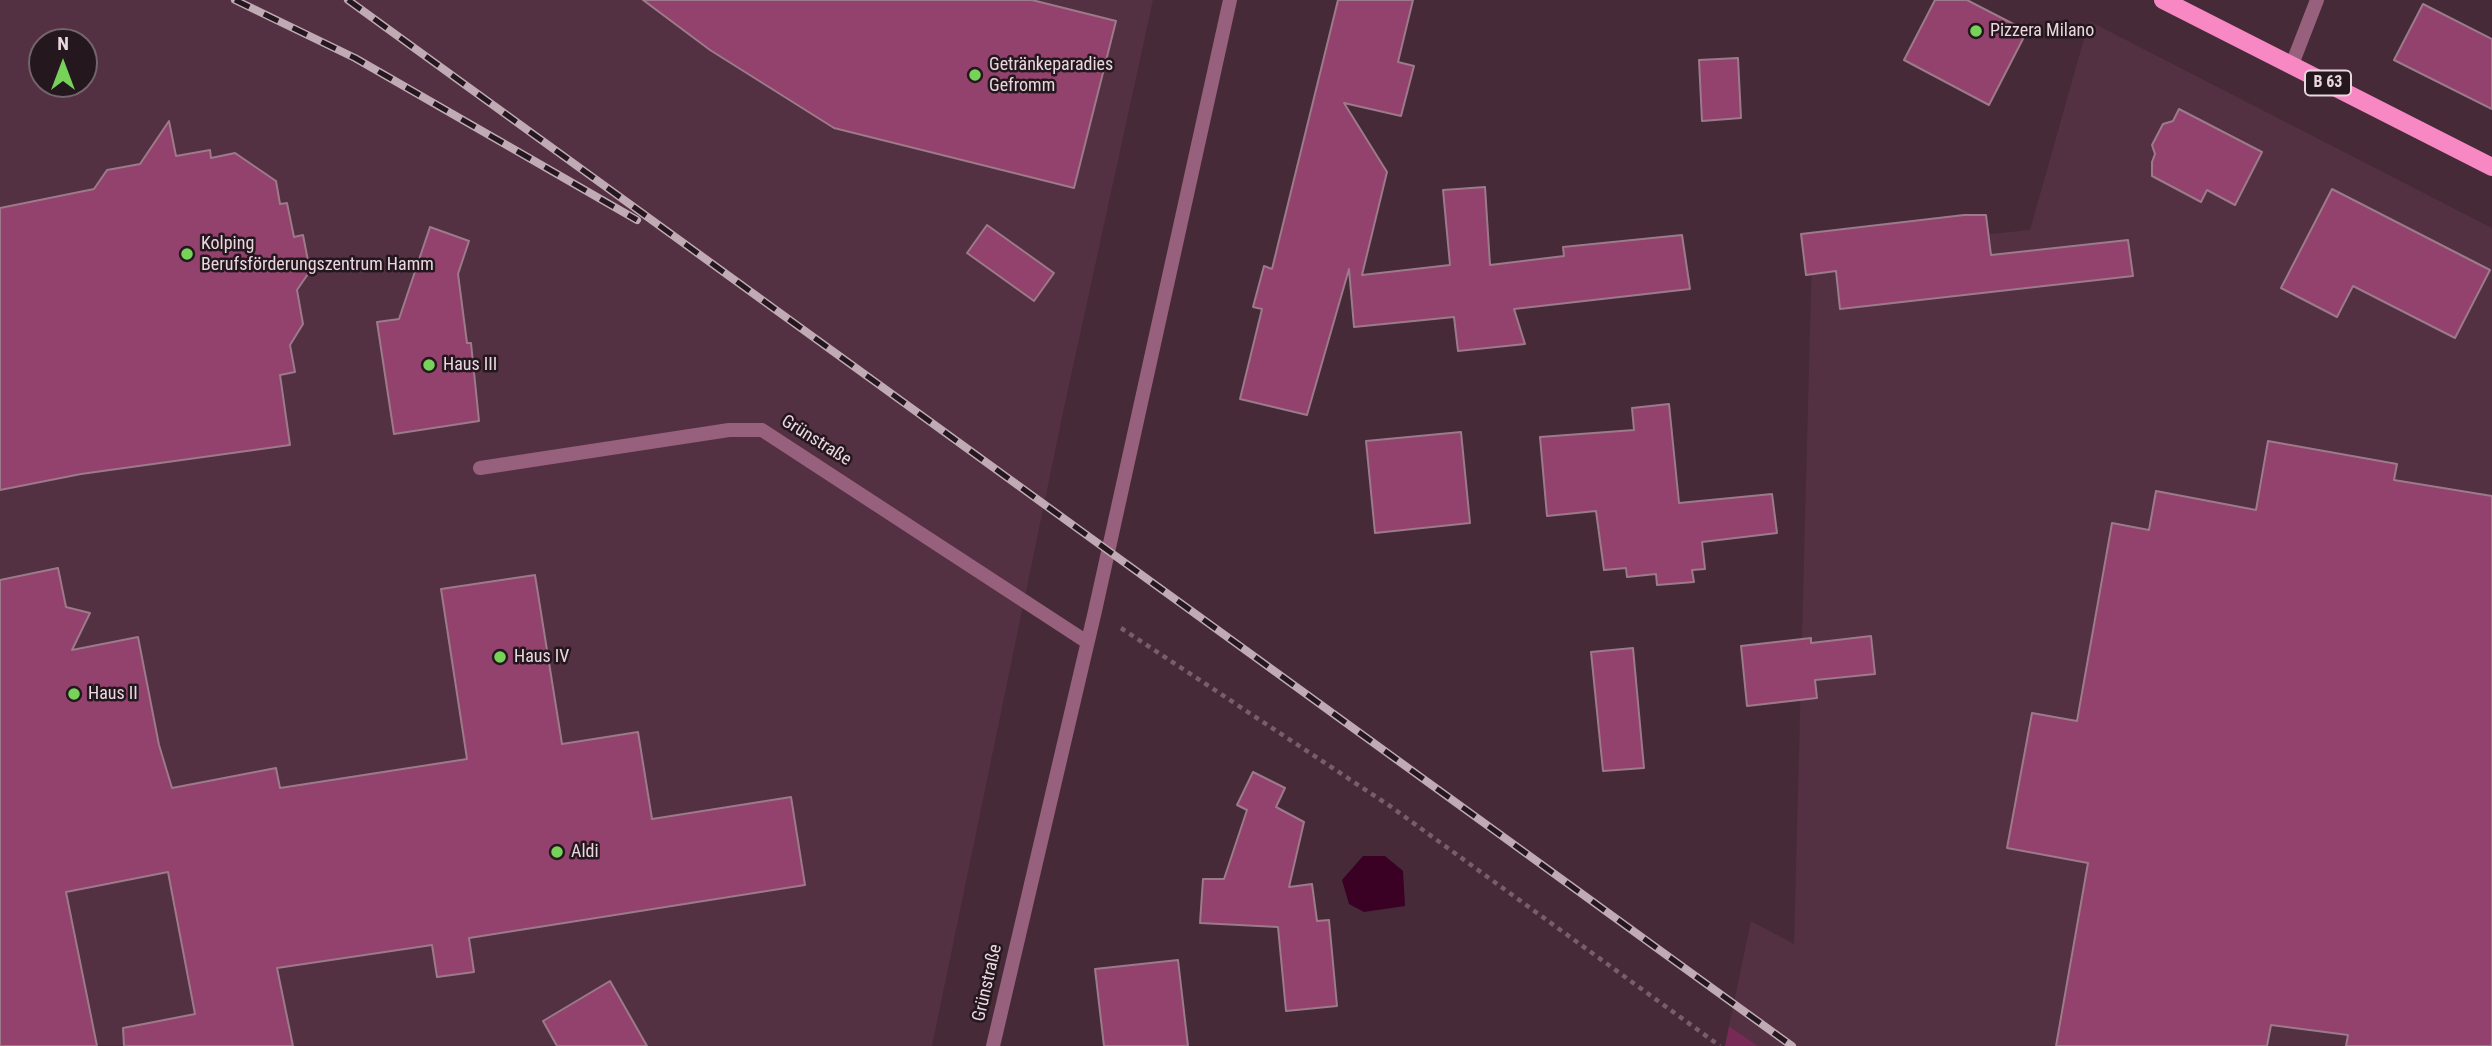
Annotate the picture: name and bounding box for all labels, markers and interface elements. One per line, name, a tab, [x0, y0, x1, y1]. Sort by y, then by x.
place label: Pizzera Milano	[1990, 20, 2094, 42]
marker: Pizzera Milano	[1968, 23, 1984, 39]
north arrow	[28, 28, 98, 98]
text: N	[57, 32, 69, 55]
place label: Getränkeparadies Gefromm	[989, 54, 1113, 96]
marker: Getränkeparadies Gefromm	[967, 67, 983, 83]
road number: B 63	[2305, 71, 2351, 96]
place label: Kolping Berufsförderungszentrum Hamm	[201, 233, 434, 276]
marker: Kolping Berufsförderungszentrum Hamm	[179, 246, 195, 262]
place label: Haus III	[443, 354, 497, 376]
marker: Haus III	[421, 357, 437, 373]
street label: Grünstraße	[777, 411, 855, 471]
place label: Haus IV	[514, 646, 569, 668]
marker: Haus IV	[492, 649, 508, 665]
place label: Haus II	[88, 683, 138, 705]
marker: Haus II	[66, 686, 82, 702]
place label: Aldi	[571, 841, 599, 863]
marker: Aldi	[549, 844, 565, 860]
street label: Grünstraße	[969, 942, 1007, 1024]

